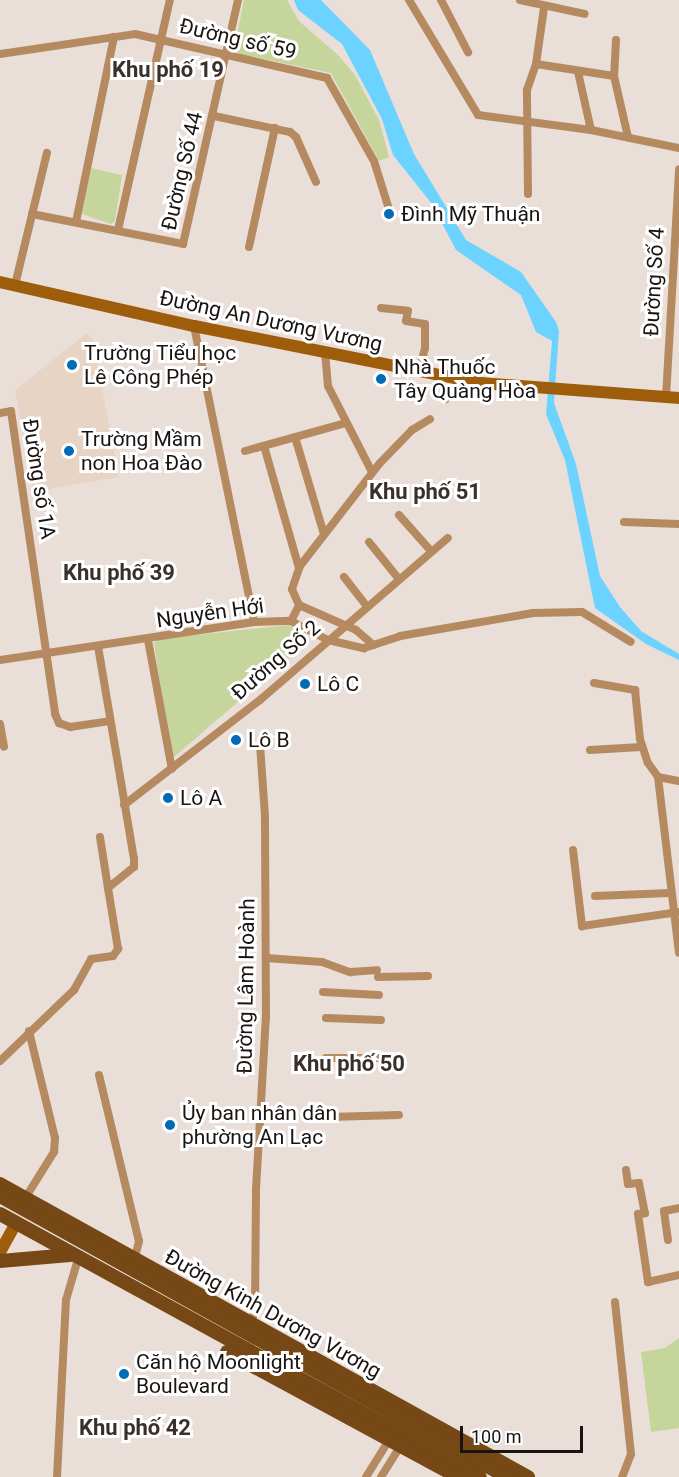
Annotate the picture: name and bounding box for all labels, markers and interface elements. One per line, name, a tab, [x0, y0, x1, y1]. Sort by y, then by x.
street label: Đường số 59	[177, 13, 299, 65]
district label: Khu phố 19	[112, 57, 224, 83]
street label: Đường Số 44	[156, 109, 208, 233]
place label: Đình Mỹ Thuận	[401, 201, 541, 227]
marker: Đình Mỹ Thuận	[382, 207, 396, 221]
street label: Đường Số 4	[639, 227, 669, 337]
street label: Đường An Dương Vương	[157, 285, 385, 357]
place label: Trường Tiểu học Lê Công Phép	[84, 340, 237, 390]
place label: Nhà Thuốc Tây Quàng Hòa	[394, 354, 536, 404]
marker: Trường Tiểu học Lê Công Phép	[65, 358, 79, 372]
marker: Nhà Thuốc Tây Quàng Hòa	[372, 370, 390, 388]
street label: Đường số 1A	[17, 417, 61, 541]
place label: Trường Mầm non Hoa Đào	[81, 426, 202, 476]
marker: Trường Mầm non Hoa Đào	[62, 444, 76, 458]
district label: Khu phố 51	[369, 479, 481, 505]
district label: Khu phố 39	[63, 560, 175, 586]
street label: Nguyễn Hới	[155, 593, 265, 633]
street label: Đường Số 2	[227, 615, 325, 705]
place label: Lô C	[317, 671, 359, 697]
marker: Lô C	[298, 677, 312, 691]
place label: Lô B	[248, 727, 290, 753]
marker: Lô B	[229, 733, 243, 747]
place label: Lô A	[180, 785, 222, 811]
marker: Lô A	[161, 791, 175, 805]
street label: Đường Lâm Hoành	[232, 898, 260, 1074]
district label: Khu phố 50	[293, 1051, 405, 1077]
place label: Ủy ban nhân dân phường An Lạc	[182, 1100, 337, 1150]
marker: Ủy ban nhân dân phường An Lạc	[163, 1118, 177, 1132]
street label: Đường Kinh Dương Vương	[161, 1244, 385, 1384]
place label: Căn hộ Moonlight Boulevard	[136, 1349, 301, 1399]
marker: Căn hộ Moonlight Boulevard	[117, 1367, 131, 1381]
scale bar	[463, 1414, 586, 1452]
district label: Khu phố 42	[79, 1415, 191, 1441]
text: 100 m	[471, 1426, 522, 1447]

